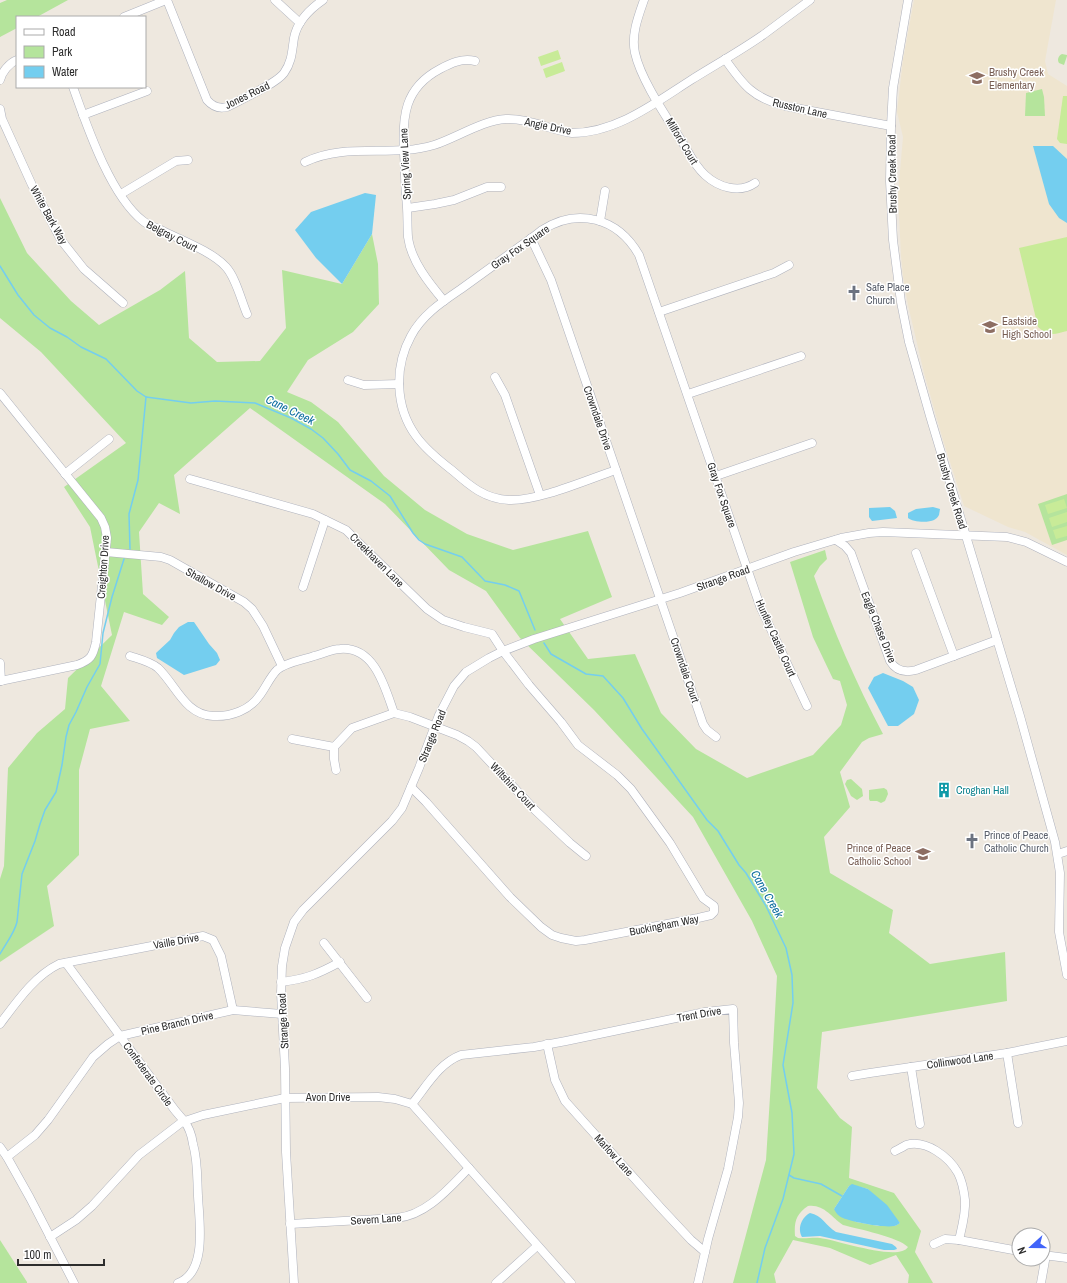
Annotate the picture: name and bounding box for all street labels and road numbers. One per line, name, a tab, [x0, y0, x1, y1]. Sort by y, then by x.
street label: Jones Road	[222, 78, 272, 112]
street label: Russton Lane	[771, 95, 829, 121]
street label: Angie Drive	[522, 114, 573, 138]
street label: Milford Court	[663, 115, 702, 167]
street label: Spring View Lane	[396, 128, 414, 200]
street label: Brushy Creek Road	[884, 135, 900, 213]
street label: White Bark Way	[27, 183, 71, 247]
street label: Belgray Court	[144, 217, 200, 255]
street label: Gray Fox Square	[488, 222, 552, 272]
street label: Crowndale Drive	[580, 384, 616, 452]
street label: Brushy Creek Road	[934, 451, 970, 531]
street label: Gray Fox Square	[704, 460, 740, 530]
street label: Creekhaven Lane	[347, 530, 407, 590]
street label: Creighton Drive	[94, 535, 112, 599]
street label: Strange Road	[694, 562, 752, 594]
street label: Shallow Drive	[183, 564, 239, 604]
street label: Eagle Chase Drive	[858, 589, 900, 665]
street label: Huntley Castle Court	[753, 597, 800, 679]
street label: Crowndale Court	[667, 636, 703, 705]
street label: Strange Road	[415, 708, 449, 764]
street label: Wiltshire Court	[487, 759, 539, 813]
street label: Buckingham Way	[628, 911, 700, 939]
street label: Vaille Drive	[152, 930, 200, 952]
street label: Strange Road	[275, 993, 291, 1049]
street label: Trent Drive	[676, 1003, 722, 1025]
street label: Pine Branch Drive	[140, 1008, 214, 1038]
street label: Confederate Circle	[120, 1039, 176, 1109]
street label: Collinwood Lane	[926, 1048, 994, 1072]
street label: Avon Drive	[305, 1090, 350, 1104]
street label: Marlow Lane	[592, 1131, 636, 1179]
street label: Severn Lane	[350, 1210, 402, 1228]

